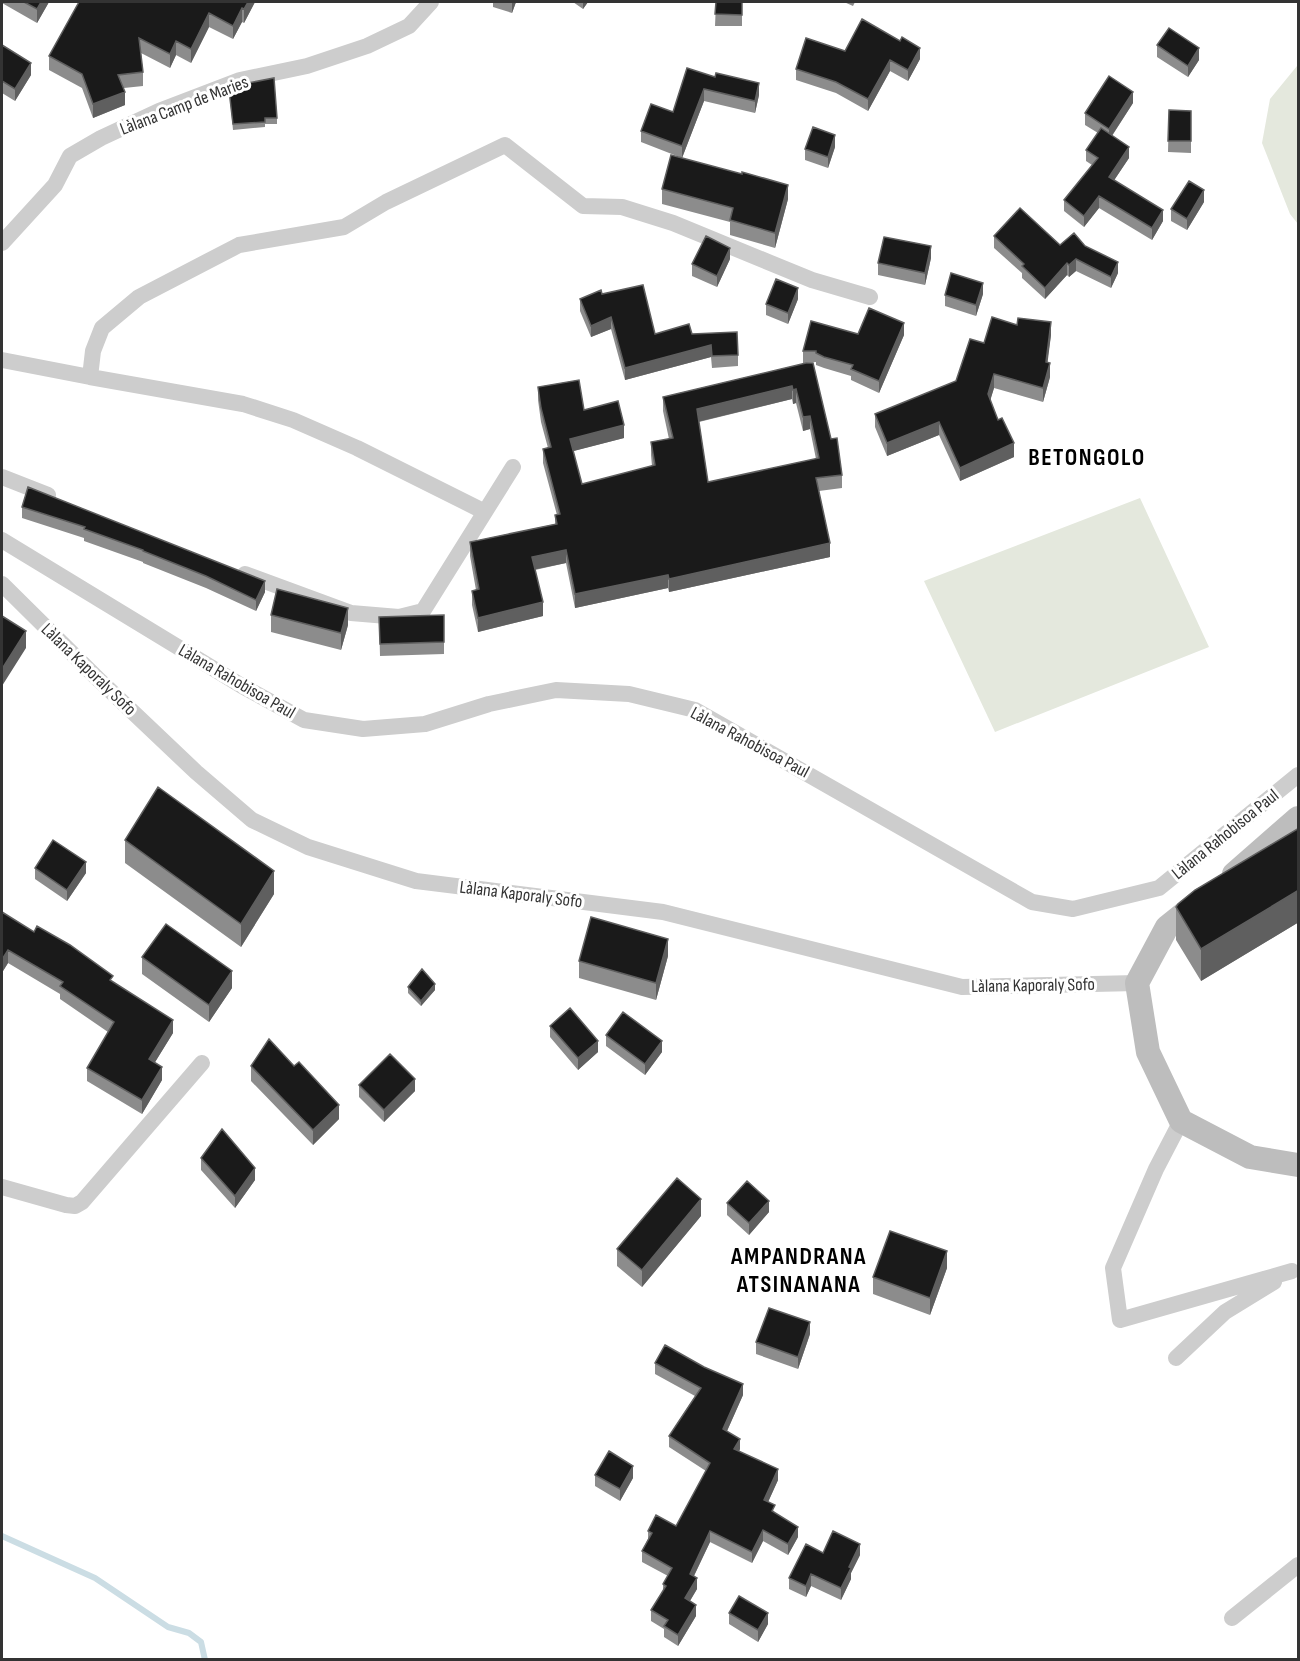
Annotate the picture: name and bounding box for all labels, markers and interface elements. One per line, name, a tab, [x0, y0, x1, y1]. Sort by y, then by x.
street label: Làlana Camp de Maries	[117, 71, 251, 140]
district label: BETONGOLO	[1028, 443, 1146, 472]
street label: Làlana Kaporaly Sofo	[37, 619, 140, 720]
street label: Làlana Rahobisoa Paul	[175, 640, 299, 723]
street label: Làlana Rahobisoa Paul	[687, 702, 813, 783]
street label: Làlana Rahobisoa Paul	[1168, 785, 1283, 884]
street label: Làlana Kaporaly Sofo	[458, 877, 584, 912]
street label: Làlana Kaporaly Sofo	[971, 974, 1095, 997]
district label: AMPANDRANA ATSINANANA	[730, 1242, 867, 1299]

